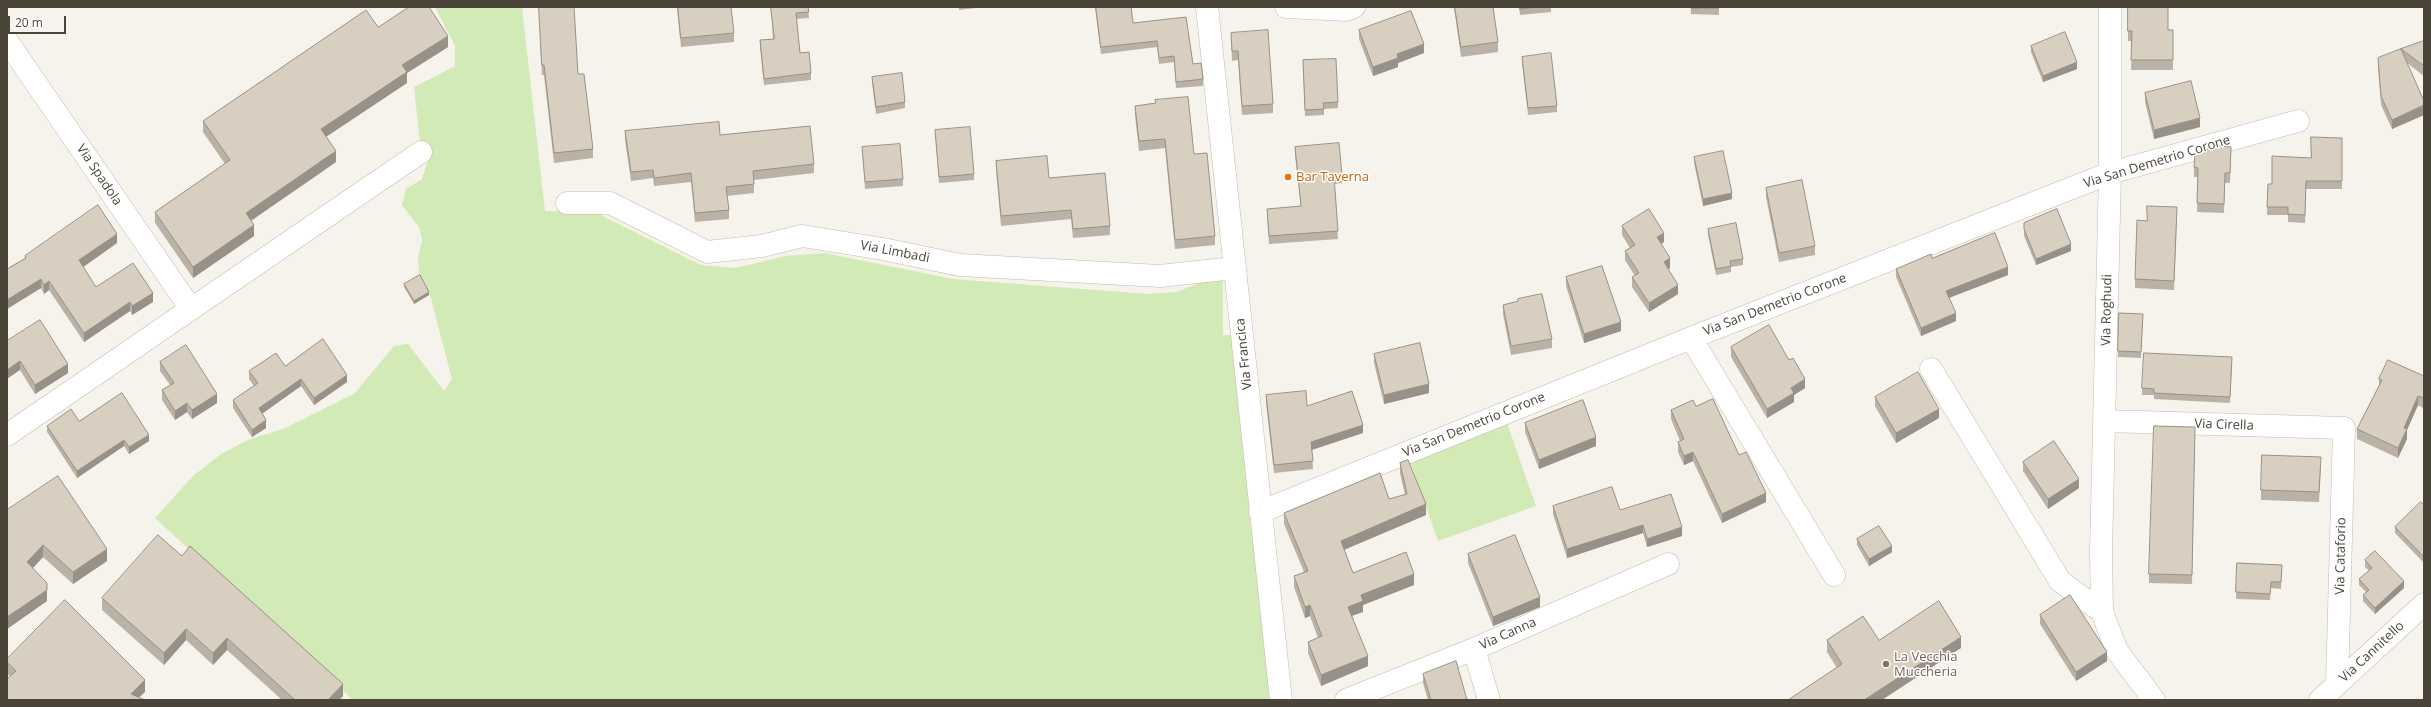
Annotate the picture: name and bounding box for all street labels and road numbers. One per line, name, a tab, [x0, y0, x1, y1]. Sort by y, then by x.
street label: Via San Demetrio Corone	[2082, 132, 2232, 192]
street label: Via Spadola	[73, 142, 125, 208]
street label: Via Limbadi	[859, 238, 931, 266]
street label: Via San Demetrio Corone	[1701, 270, 1849, 340]
street label: Via Roghudi	[2099, 274, 2115, 346]
street label: Via Francica	[1232, 317, 1256, 391]
street label: Via San Demetrio Corone	[1400, 389, 1548, 461]
street label: Via Cirella	[2194, 416, 2254, 434]
street label: Via Cataforio	[2333, 517, 2349, 595]
street label: Via Canna	[1477, 615, 1539, 653]
street label: Via Cannitello	[2336, 618, 2408, 686]

